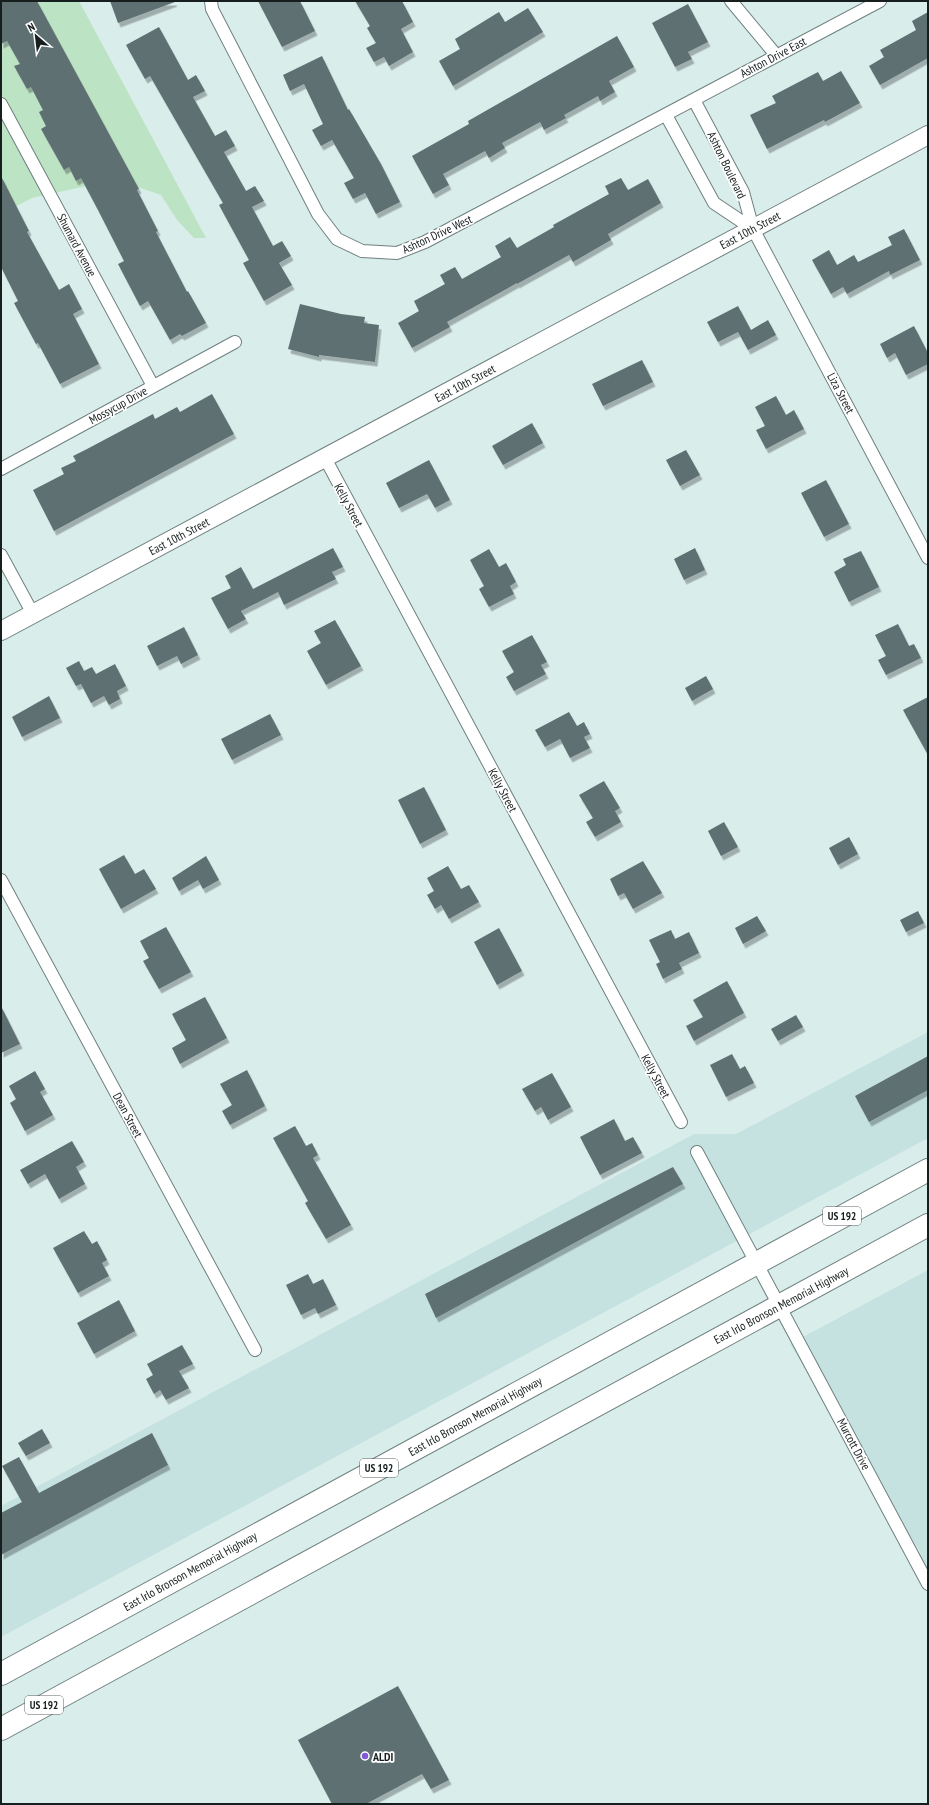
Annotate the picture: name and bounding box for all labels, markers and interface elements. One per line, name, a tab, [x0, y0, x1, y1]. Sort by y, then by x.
north arrow	[16, 16, 56, 56]
text: N	[25, 20, 37, 35]
street label: Ashton Drive East	[737, 33, 809, 81]
street label: Ashton Boulevard	[704, 129, 750, 201]
street label: East 10th Street	[717, 207, 784, 252]
street label: Shumard Avenue	[54, 211, 100, 279]
street label: Ashton Drive West	[400, 211, 475, 257]
street label: East 10th Street	[432, 360, 499, 405]
street label: Liza Street	[824, 370, 858, 417]
street label: Mossycup Drive	[86, 383, 150, 427]
street label: Kelly Street	[331, 480, 367, 530]
street label: East 10th Street	[146, 513, 213, 558]
street label: Kelly Street	[485, 765, 521, 815]
street label: Kelly Street	[638, 1051, 674, 1101]
street label: Dean Street	[110, 1090, 146, 1141]
road number: US 192	[823, 1207, 861, 1225]
street label: East Irlo Bronson Memorial Highway	[711, 1263, 851, 1347]
street label: East Irlo Bronson Memorial Highway	[406, 1373, 545, 1459]
street label: Murcott Drive	[834, 1416, 874, 1472]
road number: US 192	[360, 1459, 398, 1477]
street label: East Irlo Bronson Memorial Highway	[121, 1528, 260, 1614]
road number: US 192	[25, 1696, 63, 1714]
place label: ALDI	[372, 1749, 394, 1764]
marker: ALDI	[360, 1751, 370, 1761]

